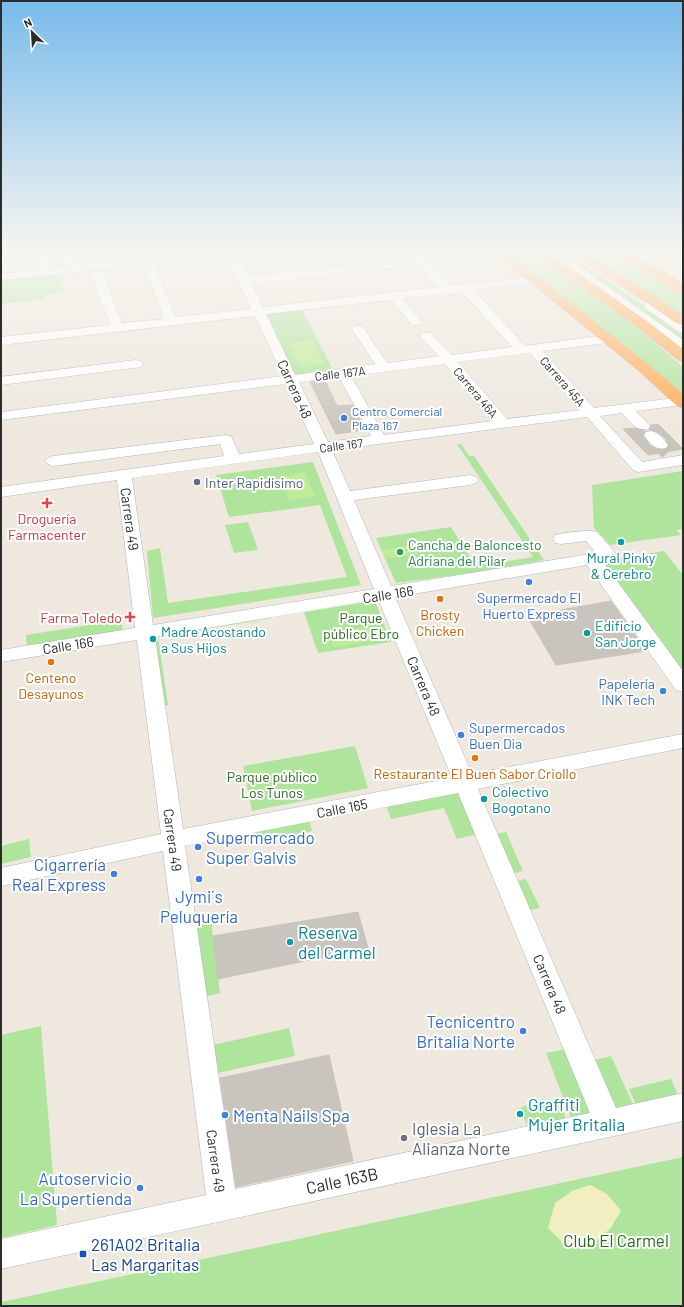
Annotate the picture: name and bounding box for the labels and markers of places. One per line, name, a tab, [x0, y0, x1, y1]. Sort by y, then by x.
place label: Centro Comercial Plaza 167	[352, 404, 442, 432]
marker: Centro Comercial Plaza 167	[339, 413, 349, 423]
place label: Inter Rapidísimo	[205, 474, 303, 491]
marker: Inter Rapidísimo	[192, 477, 202, 487]
marker: Droguería Farmacenter	[42, 498, 52, 508]
place label: Droguería Farmacenter	[8, 510, 86, 543]
place label: Cancha de Baloncesto Adriana del Pilar	[408, 536, 542, 569]
marker: Mural Pinky & Cerebro	[616, 537, 626, 547]
marker: Cancha de Baloncesto Adriana del Pilar	[395, 547, 405, 557]
place label: Mural Pinky & Cerebro	[587, 549, 656, 582]
marker: Supermercado El Huerto Express	[524, 577, 534, 587]
place label: Supermercado El Huerto Express	[477, 589, 581, 622]
marker: Brosty Chicken	[435, 594, 445, 604]
place label: Brosty Chicken	[416, 606, 464, 639]
place label: Farma Toledo	[40, 609, 122, 626]
marker: Farma Toledo	[125, 612, 135, 622]
place label: Edificio San Jorge	[595, 617, 656, 650]
place label: Madre Acostando a Sus Hijos	[161, 623, 266, 656]
marker: Edificio San Jorge	[582, 628, 592, 638]
marker: Madre Acostando a Sus Hijos	[148, 634, 158, 644]
marker: Centeno Desayunos	[46, 657, 56, 667]
place label: Centeno Desayunos	[18, 669, 84, 702]
place label: Papelería INK Tech	[599, 675, 655, 708]
marker: Papelería INK Tech	[658, 686, 668, 696]
place label: Supermercados Buen Dia	[469, 719, 566, 752]
marker: Supermercados Buen Dia	[456, 730, 466, 740]
marker: Restaurante El Buen Sabor Criollo	[470, 753, 480, 763]
place label: Restaurante El Buen Sabor Criollo	[374, 765, 576, 782]
place label: Colectivo Bogotano	[492, 783, 551, 816]
marker: Colectivo Bogotano	[479, 794, 489, 804]
place label: Supermercado Super Galvis	[206, 827, 315, 867]
marker: Supermercado Super Galvis	[193, 842, 203, 852]
place label: Cigarrería Real Express	[12, 854, 106, 894]
marker: Cigarrería Real Express	[109, 869, 119, 879]
marker: Jymi´s Peluquería	[194, 874, 204, 884]
place label: Jymi´s Peluquería	[160, 886, 238, 926]
place label: Reserva del Carmel	[298, 922, 376, 962]
marker: Reserva del Carmel	[285, 937, 295, 947]
place label: Tecnicentro Britalia Norte	[416, 1011, 515, 1051]
marker: Tecnicentro Britalia Norte	[518, 1026, 528, 1036]
place label: Graffiti Mujer Britalia	[528, 1094, 625, 1134]
place label: Menta Nails Spa	[233, 1105, 350, 1125]
marker: Graffiti Mujer Britalia	[515, 1109, 525, 1119]
marker: Menta Nails Spa	[220, 1110, 230, 1120]
place label: Iglesia La Alianza Norte	[412, 1118, 510, 1158]
marker: Iglesia La Alianza Norte	[399, 1133, 409, 1143]
place label: Autoservicio La Supertienda	[20, 1168, 132, 1208]
marker: Autoservicio La Supertienda	[135, 1183, 145, 1193]
place label: 261A02 Britalia Las Margaritas	[91, 1234, 200, 1274]
marker: 261A02 Britalia Las Margaritas	[78, 1249, 88, 1259]

